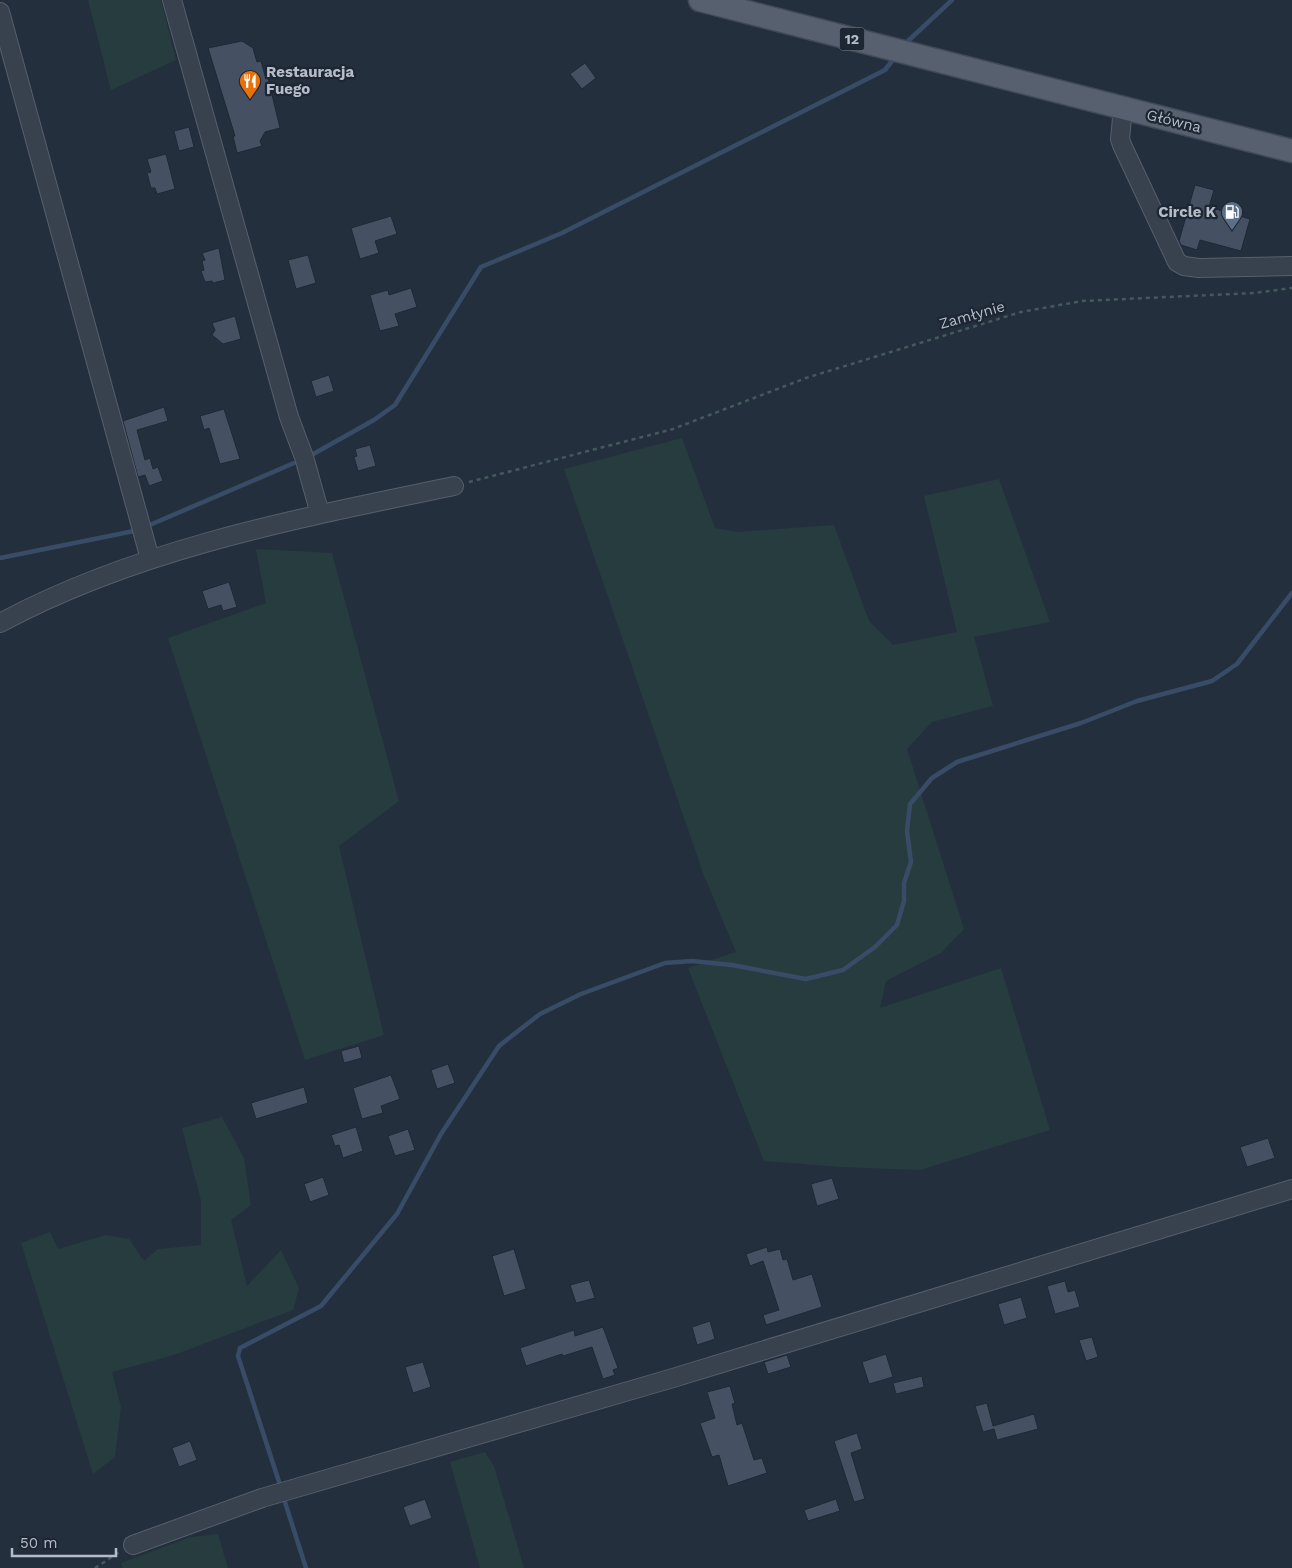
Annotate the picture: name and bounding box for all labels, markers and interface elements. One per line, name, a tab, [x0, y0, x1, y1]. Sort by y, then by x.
road number: 12	[840, 28, 864, 50]
place label: Restauracja Fuego	[266, 63, 354, 98]
restaurant icon: Restauracja Fuego	[238, 69, 262, 100]
street label: Główna	[1145, 106, 1204, 137]
fuel station icon: Circle K	[1220, 200, 1244, 231]
place label: Circle K	[1158, 203, 1217, 221]
street label: Zamłynie	[937, 297, 1007, 333]
scale bar	[12, 1526, 116, 1558]
text: 50 m	[20, 1534, 57, 1552]

